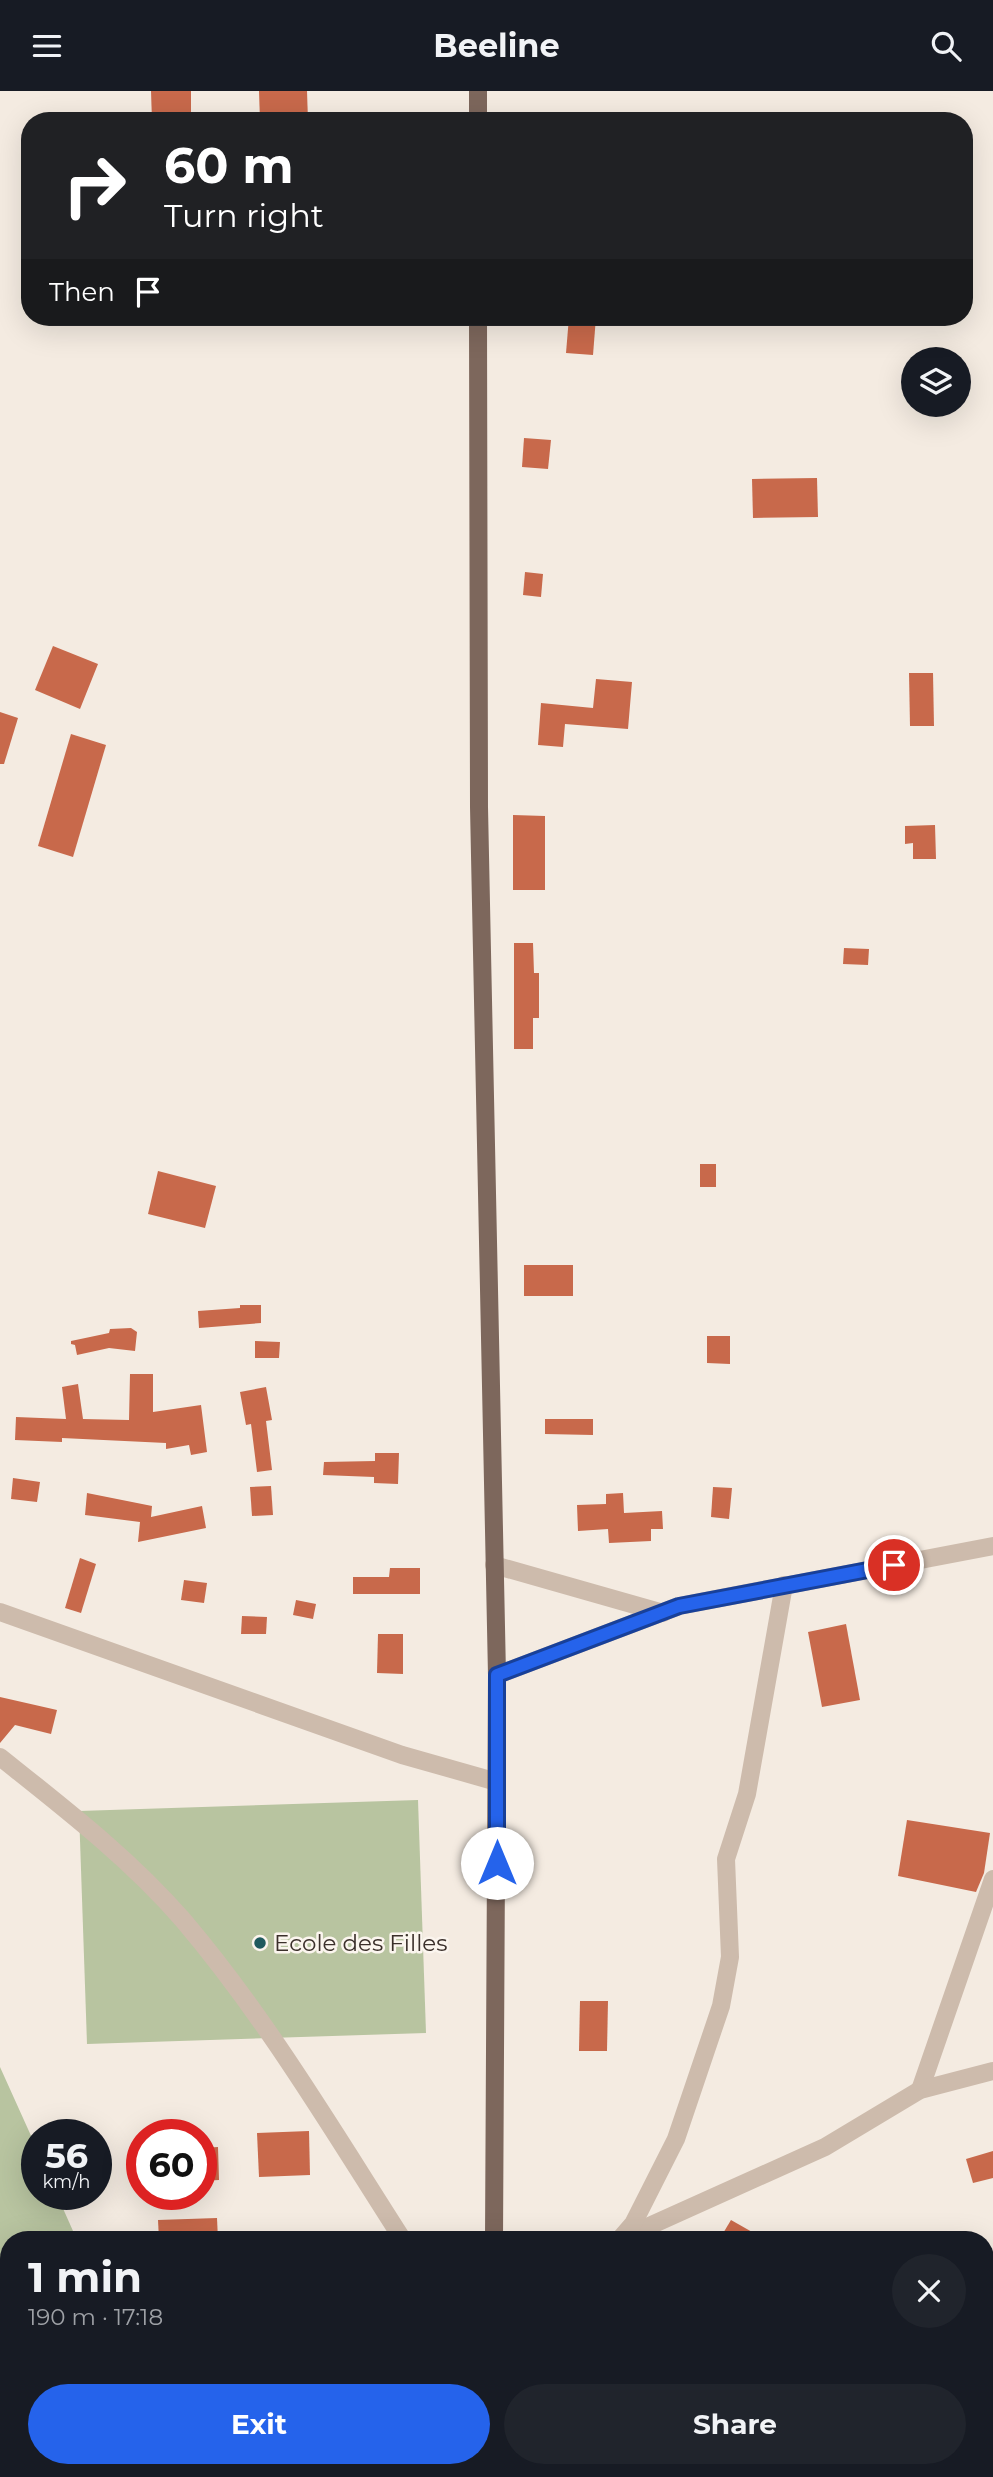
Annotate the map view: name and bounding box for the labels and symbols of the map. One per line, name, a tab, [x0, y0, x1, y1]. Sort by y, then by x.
pin	[864, 1535, 924, 1595]
position arrow	[460, 1826, 534, 1900]
place label: Ecole des Filles	[274, 1929, 447, 1957]
marker: Ecole des Filles	[252, 1935, 268, 1951]
speed limit sign: 60	[126, 2119, 217, 2210]

